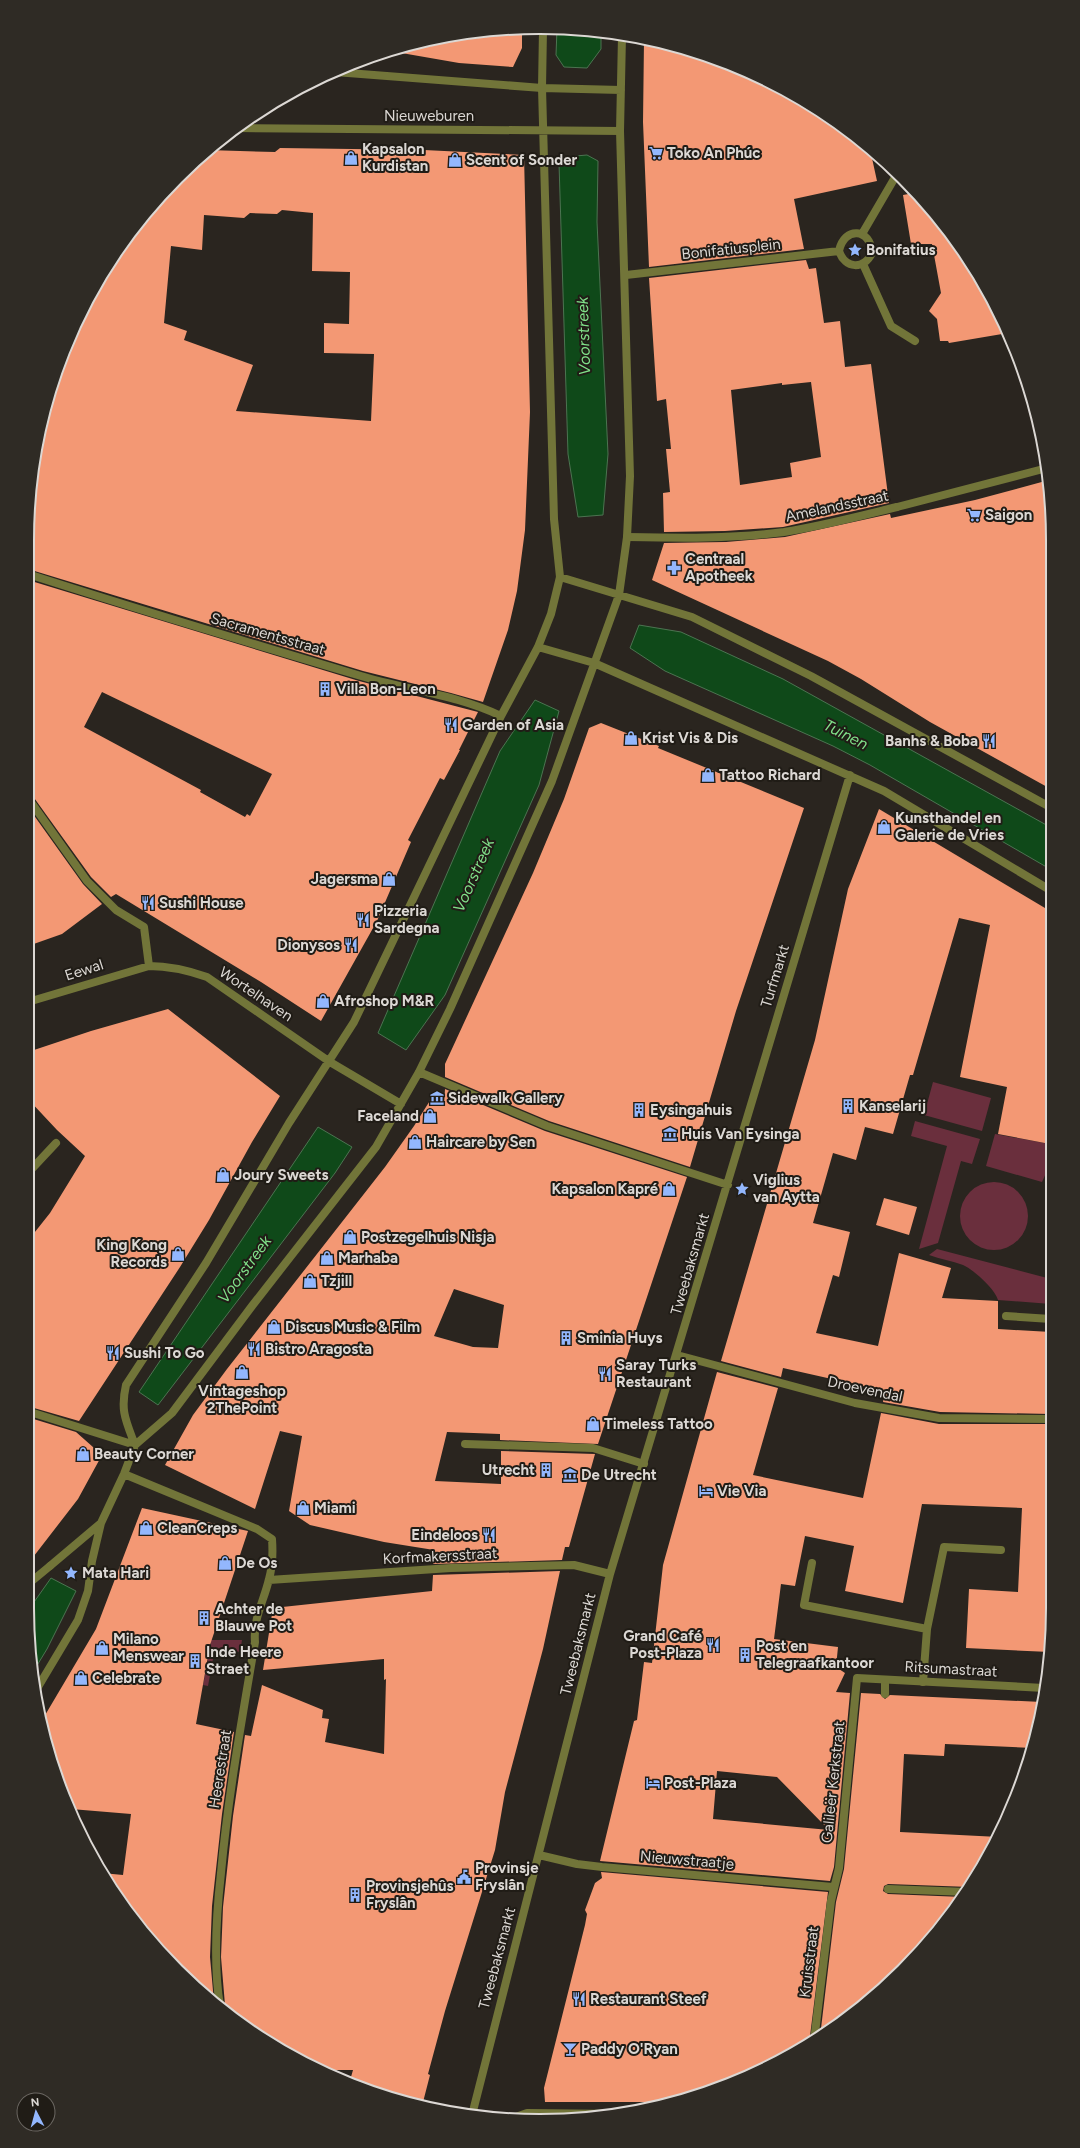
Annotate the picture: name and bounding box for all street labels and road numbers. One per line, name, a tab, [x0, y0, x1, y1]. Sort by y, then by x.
street label: Nieuweburen	[384, 107, 474, 125]
street label: Bonifatiusplein	[681, 235, 781, 263]
street label: Amelandsstraat	[784, 486, 891, 526]
street label: Sacramentsstraat	[209, 609, 328, 659]
street label: Turfmarkt	[757, 942, 793, 1010]
street label: Eewal	[62, 955, 106, 985]
street label: Wortelhaven	[216, 963, 296, 1025]
street label: Tweebaksmarkt	[667, 1211, 713, 1317]
street label: Droevendal	[826, 1372, 904, 1406]
street label: Korfmakersstraat	[382, 1544, 498, 1568]
street label: Tweebaksmarkt	[557, 1590, 600, 1697]
street label: Ritsumastraat	[904, 1658, 998, 1680]
street label: Galileër Kerkstraat	[818, 1720, 848, 1844]
street label: Heerestraat	[205, 1728, 235, 1810]
street label: Nieuwstraatje	[639, 1847, 735, 1873]
street label: Tweebaksmarkt	[475, 1905, 519, 2011]
street label: Kruisstraat	[796, 1925, 822, 1999]

